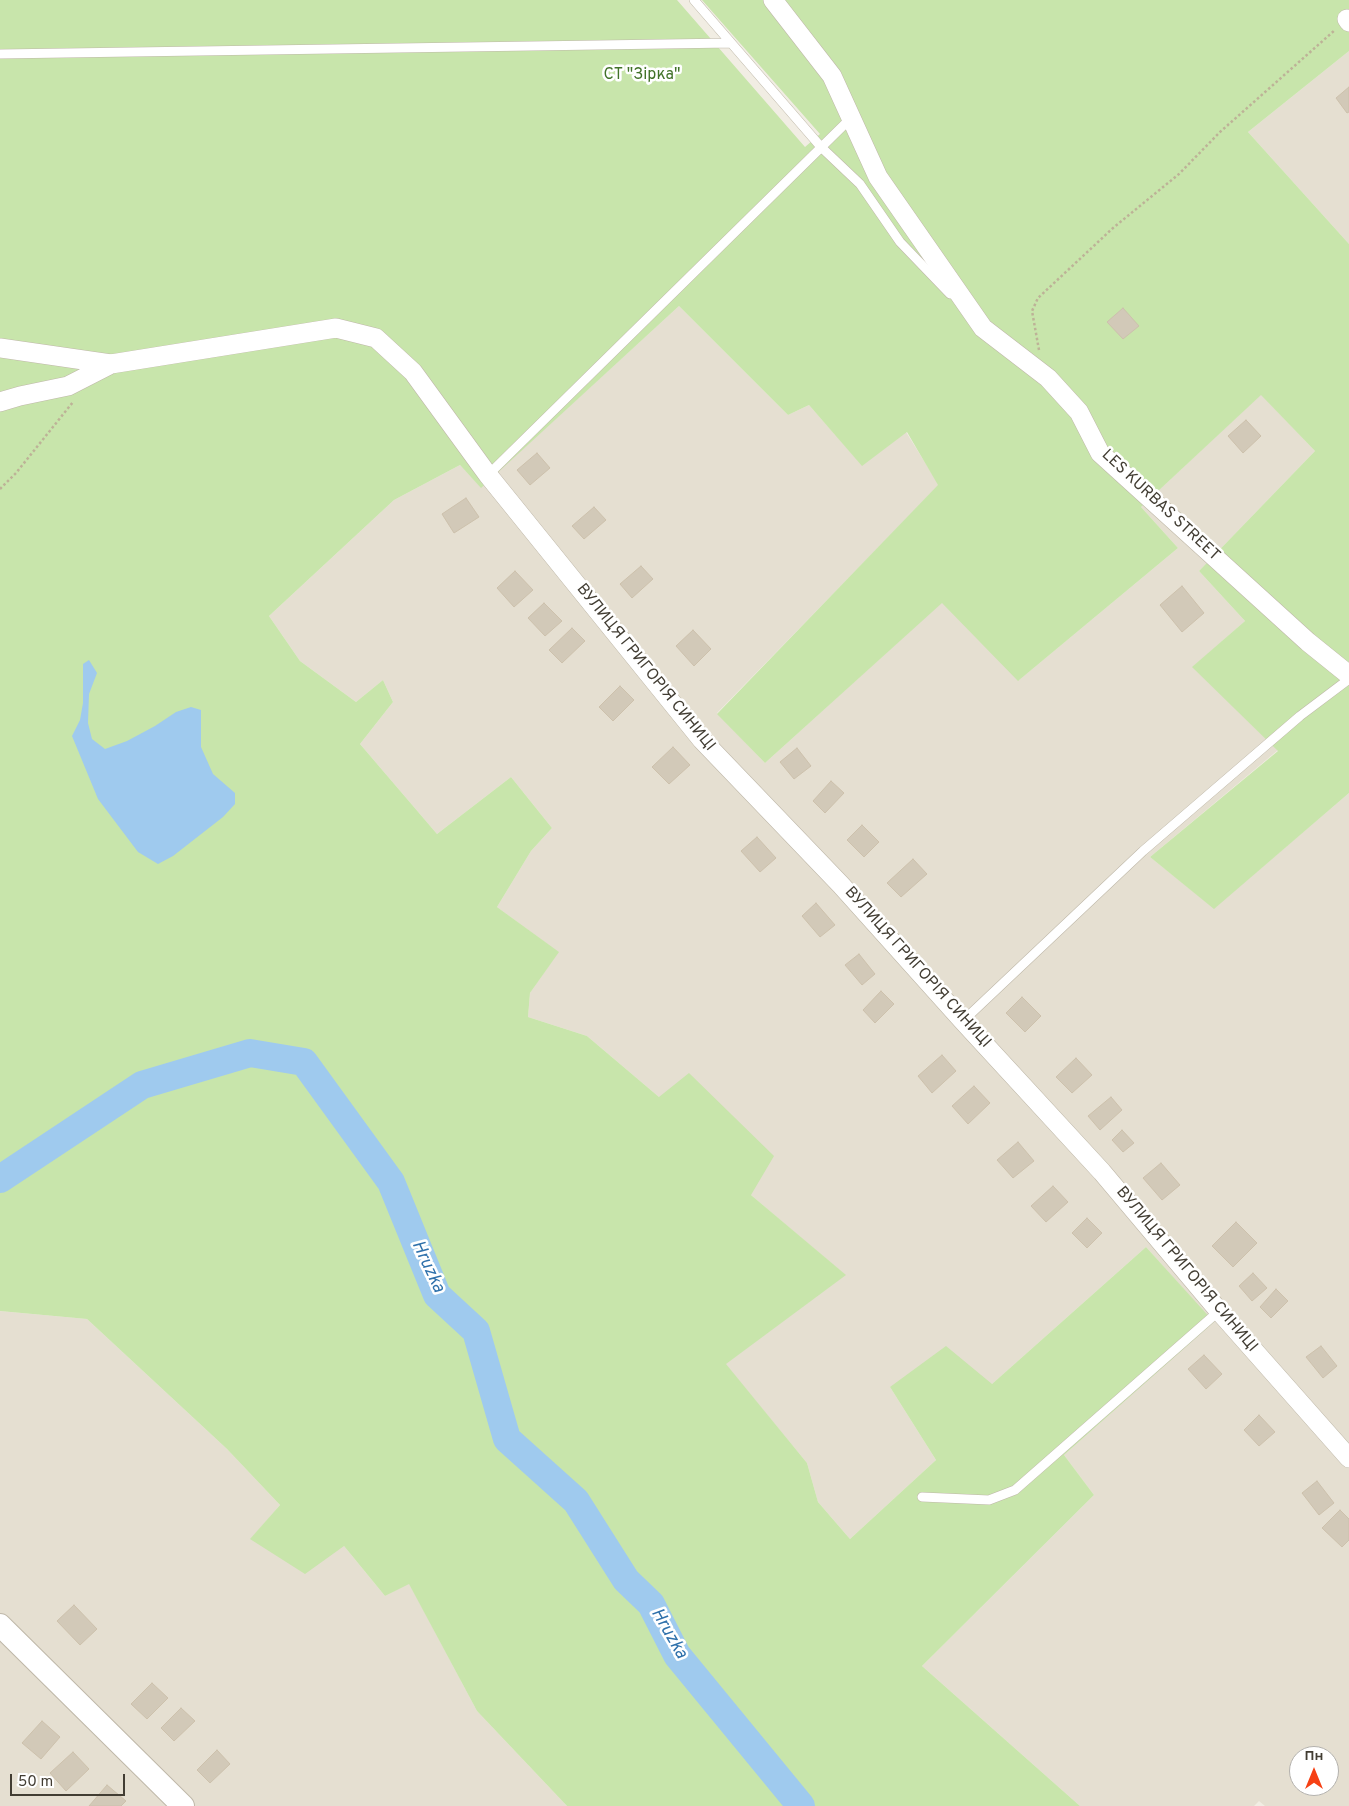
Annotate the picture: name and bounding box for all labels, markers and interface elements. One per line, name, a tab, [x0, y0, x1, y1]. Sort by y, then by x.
park label: СТ "Зірка"	[604, 66, 680, 86]
street label: LES KURBAS STREET	[1097, 446, 1223, 566]
street label: ВУЛИЦЯ ГРИГОРІЯ СИНИЦІ	[571, 580, 719, 756]
street label: ВУЛИЦЯ ГРИГОРІЯ СИНИЦІ	[840, 884, 994, 1052]
street label: ВУЛИЦЯ ГРИГОРІЯ СИНИЦІ	[1111, 1183, 1261, 1357]
water label: Hruzka	[406, 1237, 448, 1297]
water label: Hruzka	[645, 1605, 691, 1663]
north arrow	[1289, 1746, 1339, 1796]
text: Пн	[1305, 1748, 1323, 1765]
scale bar	[12, 1764, 128, 1796]
text: 50 m	[18, 1773, 53, 1792]

